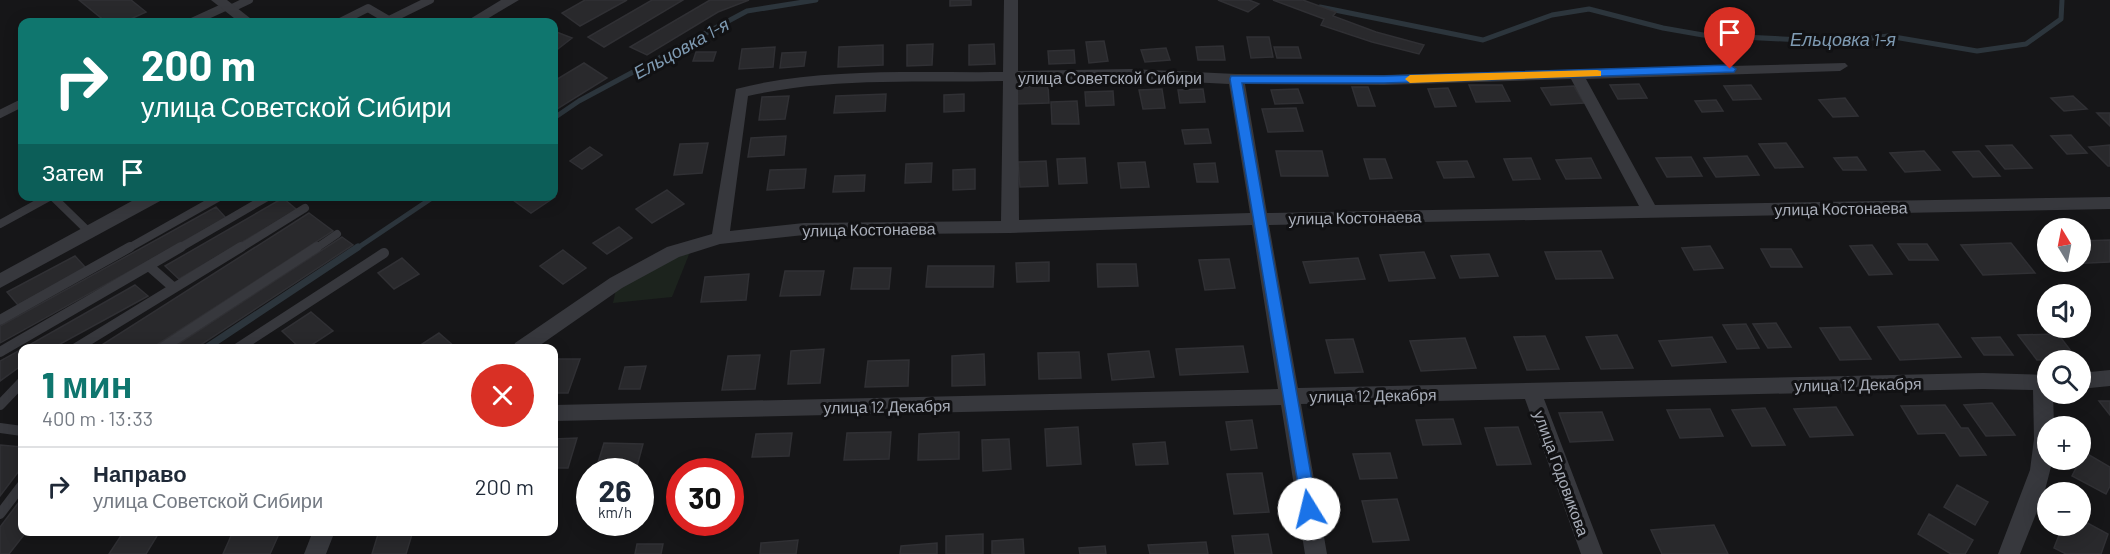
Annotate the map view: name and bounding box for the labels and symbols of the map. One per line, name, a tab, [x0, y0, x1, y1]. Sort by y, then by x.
pin	[1704, 7, 1755, 69]
water label: Ельцовка 1-я	[629, 13, 733, 83]
water label: Ельцовка 1-я	[1790, 28, 1896, 50]
street label: улица Советской Сибири	[1018, 68, 1202, 87]
street label: улица Костонаева	[1774, 197, 1908, 219]
street label: улица Костонаева	[1288, 206, 1422, 228]
street label: улица Костонаева	[802, 218, 936, 240]
north arrow	[2037, 218, 2091, 272]
street label: улица 12 Декабря	[1794, 373, 1922, 395]
street label: улица 12 Декабря	[1309, 384, 1437, 406]
street label: улица 12 Декабря	[823, 395, 951, 417]
street label: улица Годовикова	[1530, 408, 1594, 539]
speed limit sign: 30	[666, 458, 744, 536]
position arrow	[1277, 477, 1341, 541]

